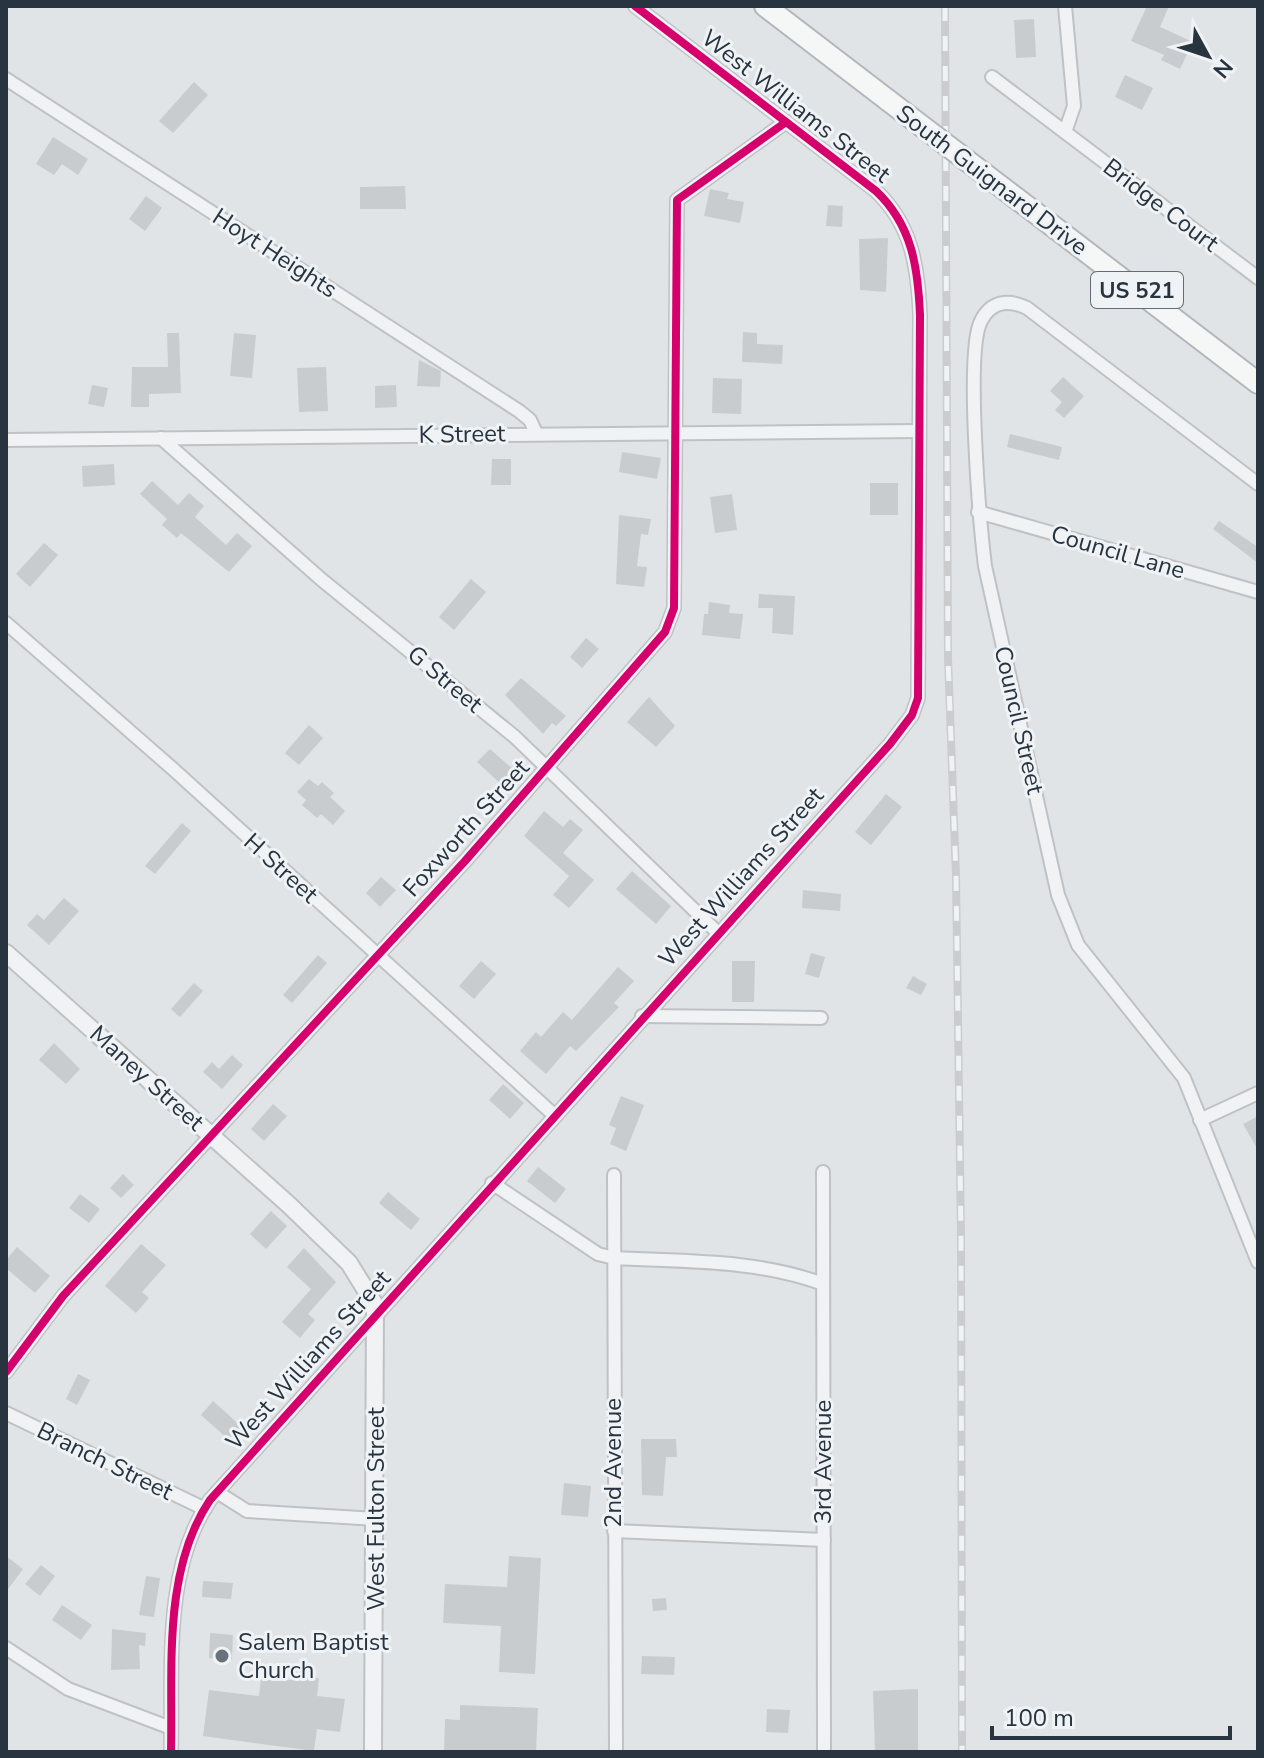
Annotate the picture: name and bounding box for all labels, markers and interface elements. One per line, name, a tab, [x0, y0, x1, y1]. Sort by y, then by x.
north arrow	[1168, 16, 1248, 96]
street label: West Williams Street	[695, 22, 898, 190]
text: N	[1206, 52, 1239, 84]
street label: South Guignard Drive	[890, 97, 1094, 263]
street label: Bridge Court	[1097, 151, 1226, 259]
street label: Hoyt Heights	[206, 201, 344, 305]
road number: US 521	[1091, 272, 1183, 308]
street label: K Street	[418, 417, 506, 451]
street label: Council Lane	[1047, 518, 1189, 586]
street label: G Street	[401, 638, 490, 720]
street label: Council Street	[986, 643, 1052, 798]
street label: Foxworth Street	[396, 752, 537, 904]
street label: West Williams Street	[651, 780, 831, 974]
street label: H Street	[237, 826, 326, 910]
street label: Maney Street	[83, 1018, 211, 1138]
street label: West Williams Street	[218, 1263, 398, 1457]
street label: 2nd Avenue	[597, 1398, 629, 1528]
street label: 3rd Avenue	[807, 1400, 839, 1524]
street label: West Fulton Street	[360, 1406, 392, 1611]
street label: Branch Street	[32, 1414, 179, 1508]
place label: Salem Baptist Church	[238, 1626, 389, 1686]
marker: Salem Baptist Church	[213, 1647, 231, 1665]
scale bar	[992, 1690, 1230, 1740]
text: 100 m	[1004, 1702, 1074, 1734]

